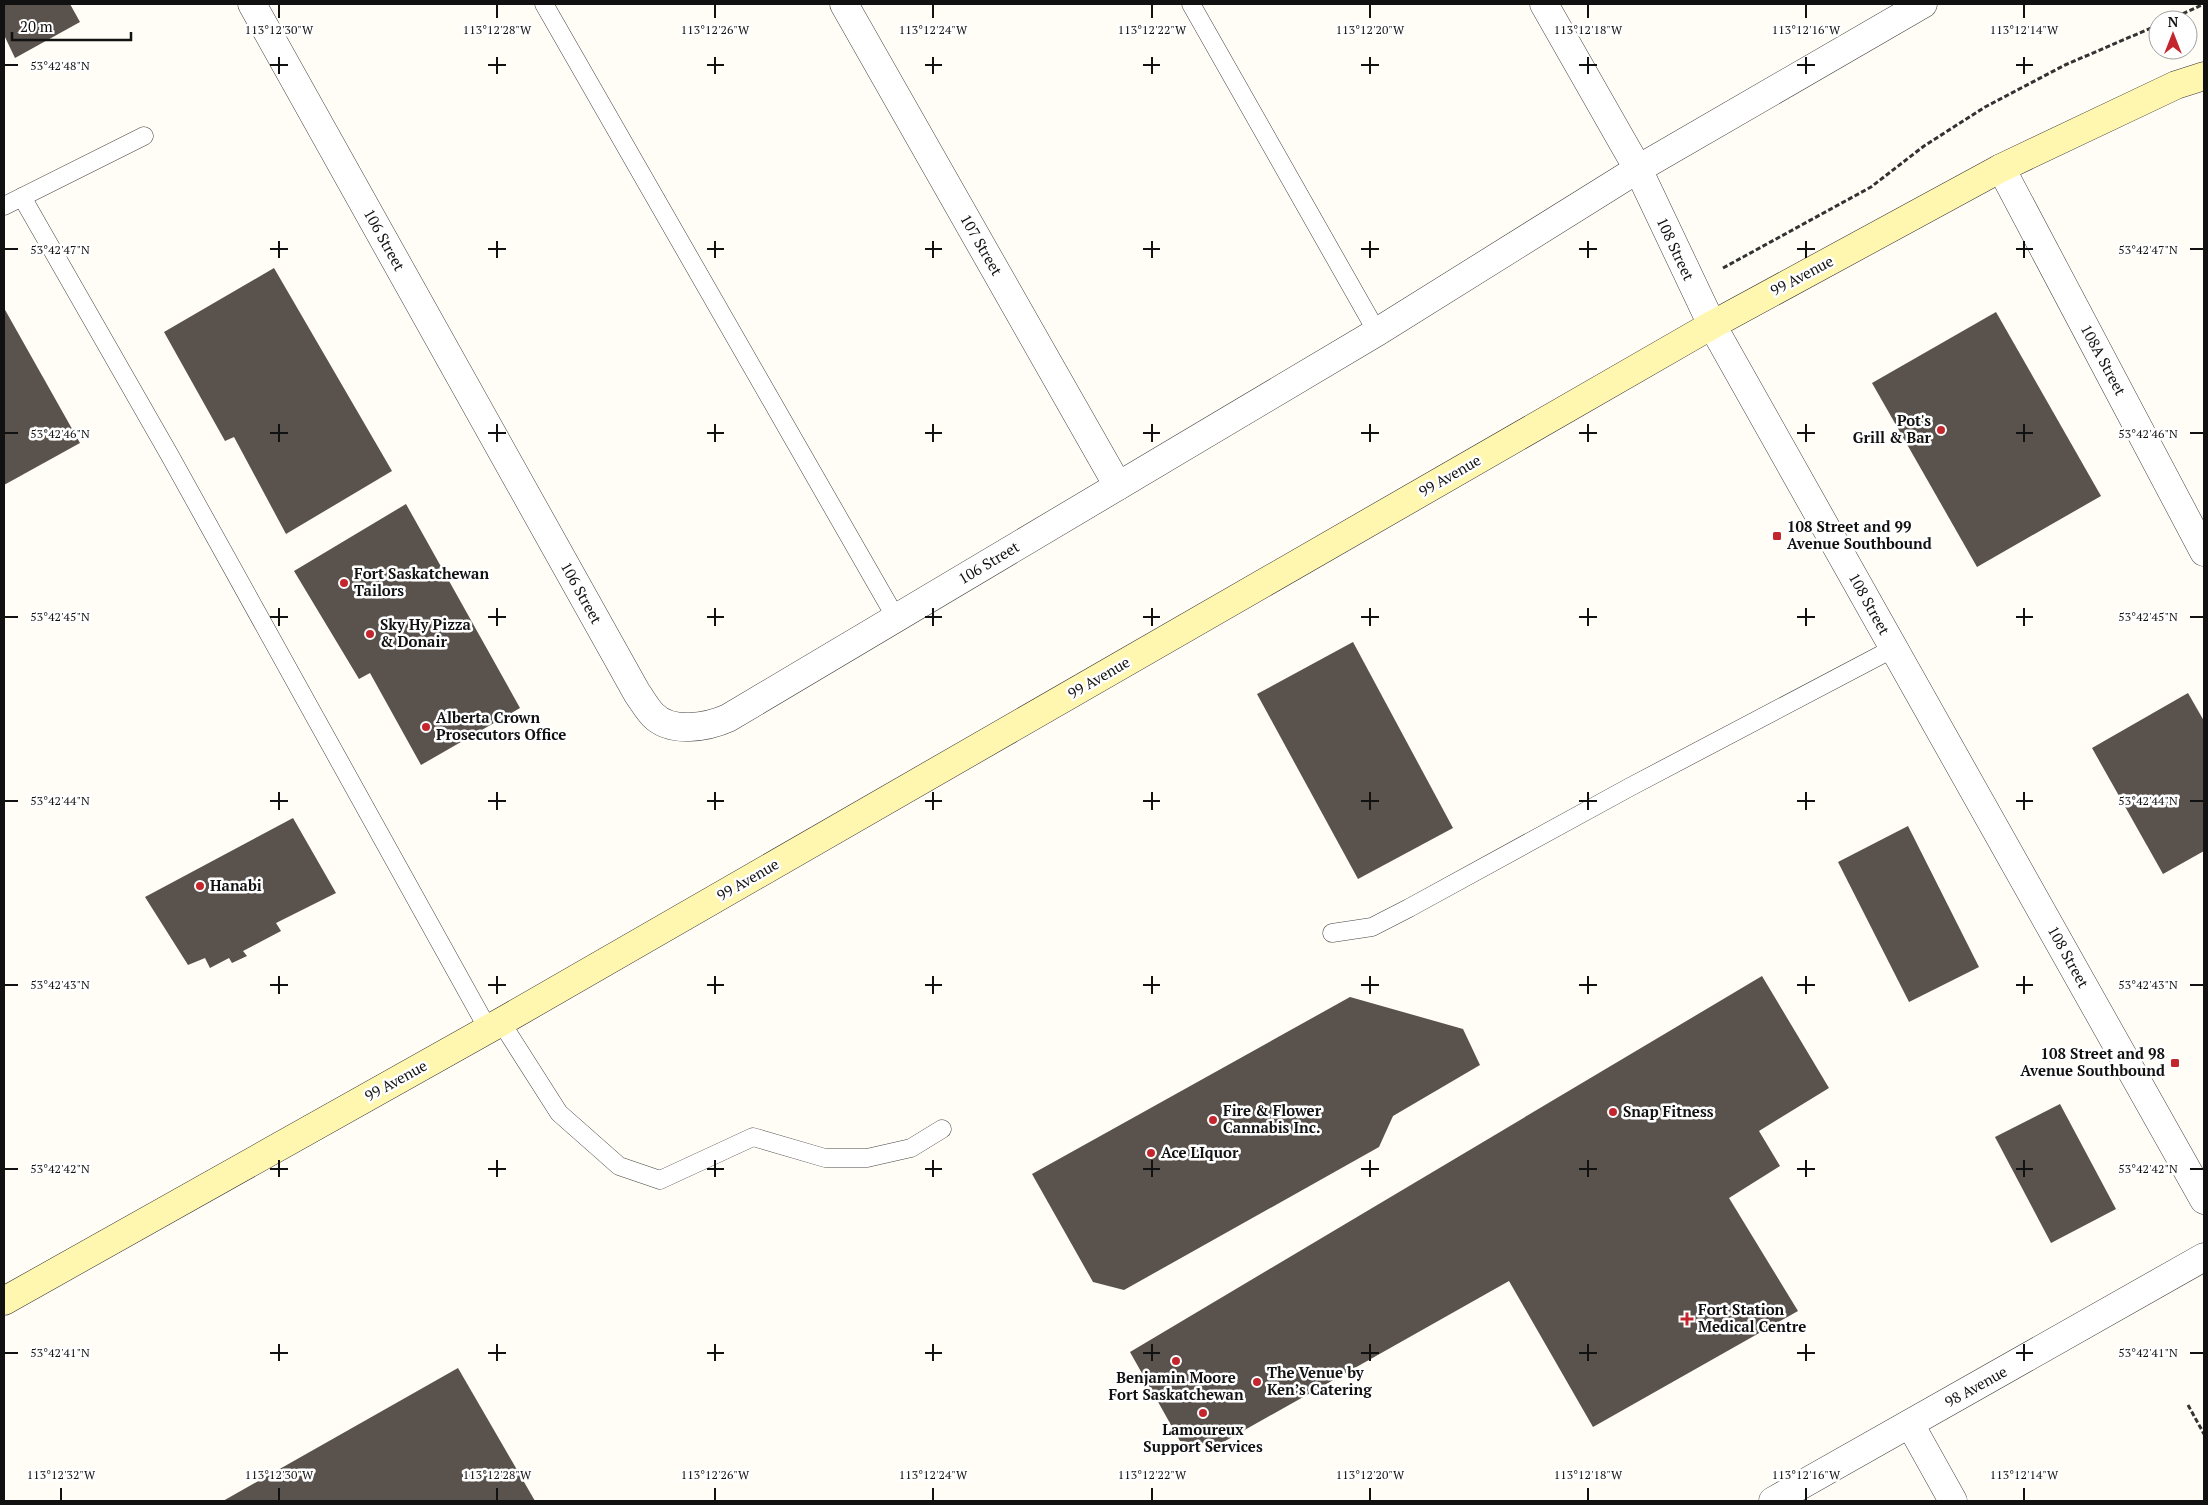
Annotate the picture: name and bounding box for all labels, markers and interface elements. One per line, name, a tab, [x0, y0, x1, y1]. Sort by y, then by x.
scale bar	[12, 10, 131, 42]
north arrow	[2148, 10, 2198, 60]
text: N	[2168, 12, 2179, 31]
text: 20 m	[20, 16, 53, 36]
text: 113°12'30"W	[245, 22, 314, 37]
text: 113°12'28"W	[463, 22, 532, 37]
text: 113°12'26"W	[681, 22, 750, 37]
text: 113°12'24"W	[899, 22, 968, 37]
text: 113°12'22"W	[1118, 22, 1187, 37]
text: 113°12'20"W	[1336, 22, 1405, 37]
text: 113°12'18"W	[1554, 22, 1623, 37]
text: 113°12'16"W	[1772, 22, 1841, 37]
text: 113°12'14"W	[1990, 22, 2059, 37]
text: 53°42'48"N	[30, 58, 90, 73]
street label: 106 Street	[360, 205, 410, 274]
street label: 107 Street	[956, 210, 1008, 279]
street label: 108 Street	[1653, 214, 1699, 284]
text: 53°42'47"N	[30, 242, 90, 257]
text: 53°42'47"N	[2118, 242, 2178, 257]
street label: 99 Avenue	[1767, 250, 1836, 300]
street label: 108A Street	[2077, 321, 2131, 399]
place label: Pot's Grill & Bar	[1853, 410, 1932, 447]
marker: Pot's Grill & Bar	[1935, 424, 1947, 436]
text: 53°42'46"N	[30, 426, 90, 441]
text: 53°42'46"N	[2118, 426, 2178, 441]
street label: 99 Avenue	[1415, 449, 1484, 501]
place label: 108 Street and 99 Avenue Southbound	[1787, 516, 1932, 553]
marker: 108 Street and 99 Avenue Southbound	[1771, 530, 1783, 542]
street label: 106 Street	[954, 536, 1023, 588]
street label: 106 Street	[557, 558, 607, 627]
place label: Fort Saskatchewan Tailors	[354, 563, 489, 600]
street label: 108 Street	[1845, 569, 1895, 638]
marker: Fort Saskatchewan Tailors	[338, 577, 350, 589]
text: 53°42'45"N	[30, 609, 90, 624]
text: 53°42'45"N	[2118, 609, 2178, 624]
place label: Sky Hy Pizza & Donair	[380, 614, 471, 651]
marker: Sky Hy Pizza & Donair	[364, 628, 376, 640]
street label: 99 Avenue	[1064, 651, 1133, 703]
place label: Alberta Crown Prosecutors Office	[436, 707, 566, 744]
marker: Alberta Crown Prosecutors Office	[420, 721, 432, 733]
text: 53°42'44"N	[30, 793, 90, 808]
text: 53°42'44"N	[2118, 793, 2178, 808]
street label: 99 Avenue	[713, 853, 782, 905]
place label: Hanabi	[210, 875, 262, 895]
marker: Hanabi	[194, 880, 206, 892]
street label: 108 Street	[2044, 922, 2094, 991]
text: 53°42'43"N	[30, 977, 90, 992]
text: 53°42'43"N	[2118, 977, 2178, 992]
place label: 108 Street and 98 Avenue Southbound	[2020, 1043, 2165, 1080]
street label: 99 Avenue	[361, 1055, 430, 1105]
marker: 108 Street and 98 Avenue Southbound	[2169, 1057, 2181, 1069]
place label: Fire & Flower Cannabis Inc.	[1223, 1100, 1322, 1137]
place label: Snap Fitness	[1623, 1101, 1714, 1121]
marker: Snap Fitness	[1607, 1106, 1619, 1118]
marker: Fire & Flower Cannabis Inc.	[1207, 1114, 1219, 1126]
place label: Ace LIquor	[1161, 1142, 1239, 1162]
marker: Ace LIquor	[1145, 1147, 1157, 1159]
text: 53°42'42"N	[30, 1161, 90, 1176]
text: 53°42'42"N	[2118, 1161, 2178, 1176]
place label: Fort Station Medical Centre	[1698, 1299, 1806, 1336]
marker: Fort Station Medical Centre	[1680, 1312, 1694, 1326]
text: 53°42'41"N	[30, 1345, 90, 1360]
text: 53°42'41"N	[2118, 1345, 2178, 1360]
marker: Benjamin Moore Fort Saskatchewan	[1170, 1355, 1182, 1367]
street label: 98 Avenue	[1941, 1361, 2010, 1411]
place label: The Venue by Ken’s Catering	[1267, 1362, 1372, 1399]
place label: Benjamin Moore Fort Saskatchewan	[1108, 1367, 1244, 1404]
marker: The Venue by Ken’s Catering	[1251, 1376, 1263, 1388]
marker: Lamoureux Support Services	[1197, 1407, 1209, 1419]
place label: Lamoureux Support Services	[1143, 1419, 1263, 1456]
text: 113°12'32"W	[27, 1467, 96, 1482]
text: 113°12'30"W	[245, 1467, 314, 1482]
text: 113°12'28"W	[463, 1467, 532, 1482]
text: 113°12'26"W	[681, 1467, 750, 1482]
text: 113°12'24"W	[899, 1467, 968, 1482]
text: 113°12'22"W	[1118, 1467, 1187, 1482]
text: 113°12'20"W	[1336, 1467, 1405, 1482]
text: 113°12'18"W	[1554, 1467, 1623, 1482]
text: 113°12'16"W	[1772, 1467, 1841, 1482]
text: 113°12'14"W	[1990, 1467, 2059, 1482]

